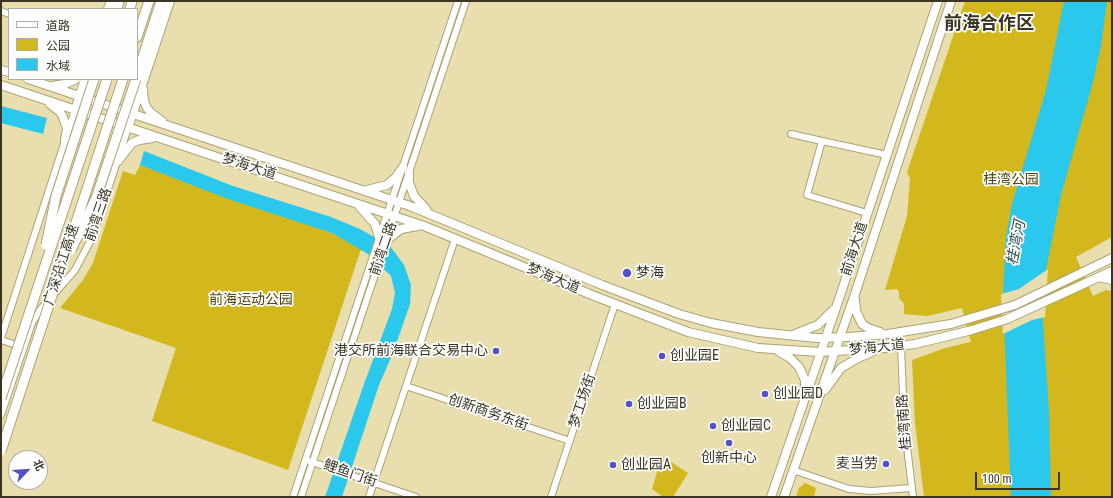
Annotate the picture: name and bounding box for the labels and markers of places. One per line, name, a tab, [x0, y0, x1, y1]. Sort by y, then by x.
place label: 梦海	[636, 265, 664, 281]
marker: 梦海	[621, 267, 633, 279]
place label: 港交所前海联合交易中心	[334, 343, 488, 359]
marker: 港交所前海联合交易中心	[491, 346, 501, 356]
place label: 创业园E	[670, 348, 719, 364]
marker: 创业园E	[657, 351, 667, 361]
place label: 创业园D	[773, 386, 823, 402]
marker: 创业园D	[760, 389, 770, 399]
place label: 创业园B	[637, 396, 687, 412]
marker: 创业园B	[624, 399, 634, 409]
place label: 创业园C	[721, 418, 771, 434]
marker: 创业园C	[708, 421, 718, 431]
marker: 创新中心	[724, 438, 734, 448]
place label: 创新中心	[701, 450, 757, 466]
place label: 麦当劳	[836, 456, 878, 472]
place label: 创业园A	[621, 457, 671, 473]
marker: 麦当劳	[881, 459, 891, 469]
marker: 创业园A	[608, 460, 618, 470]

